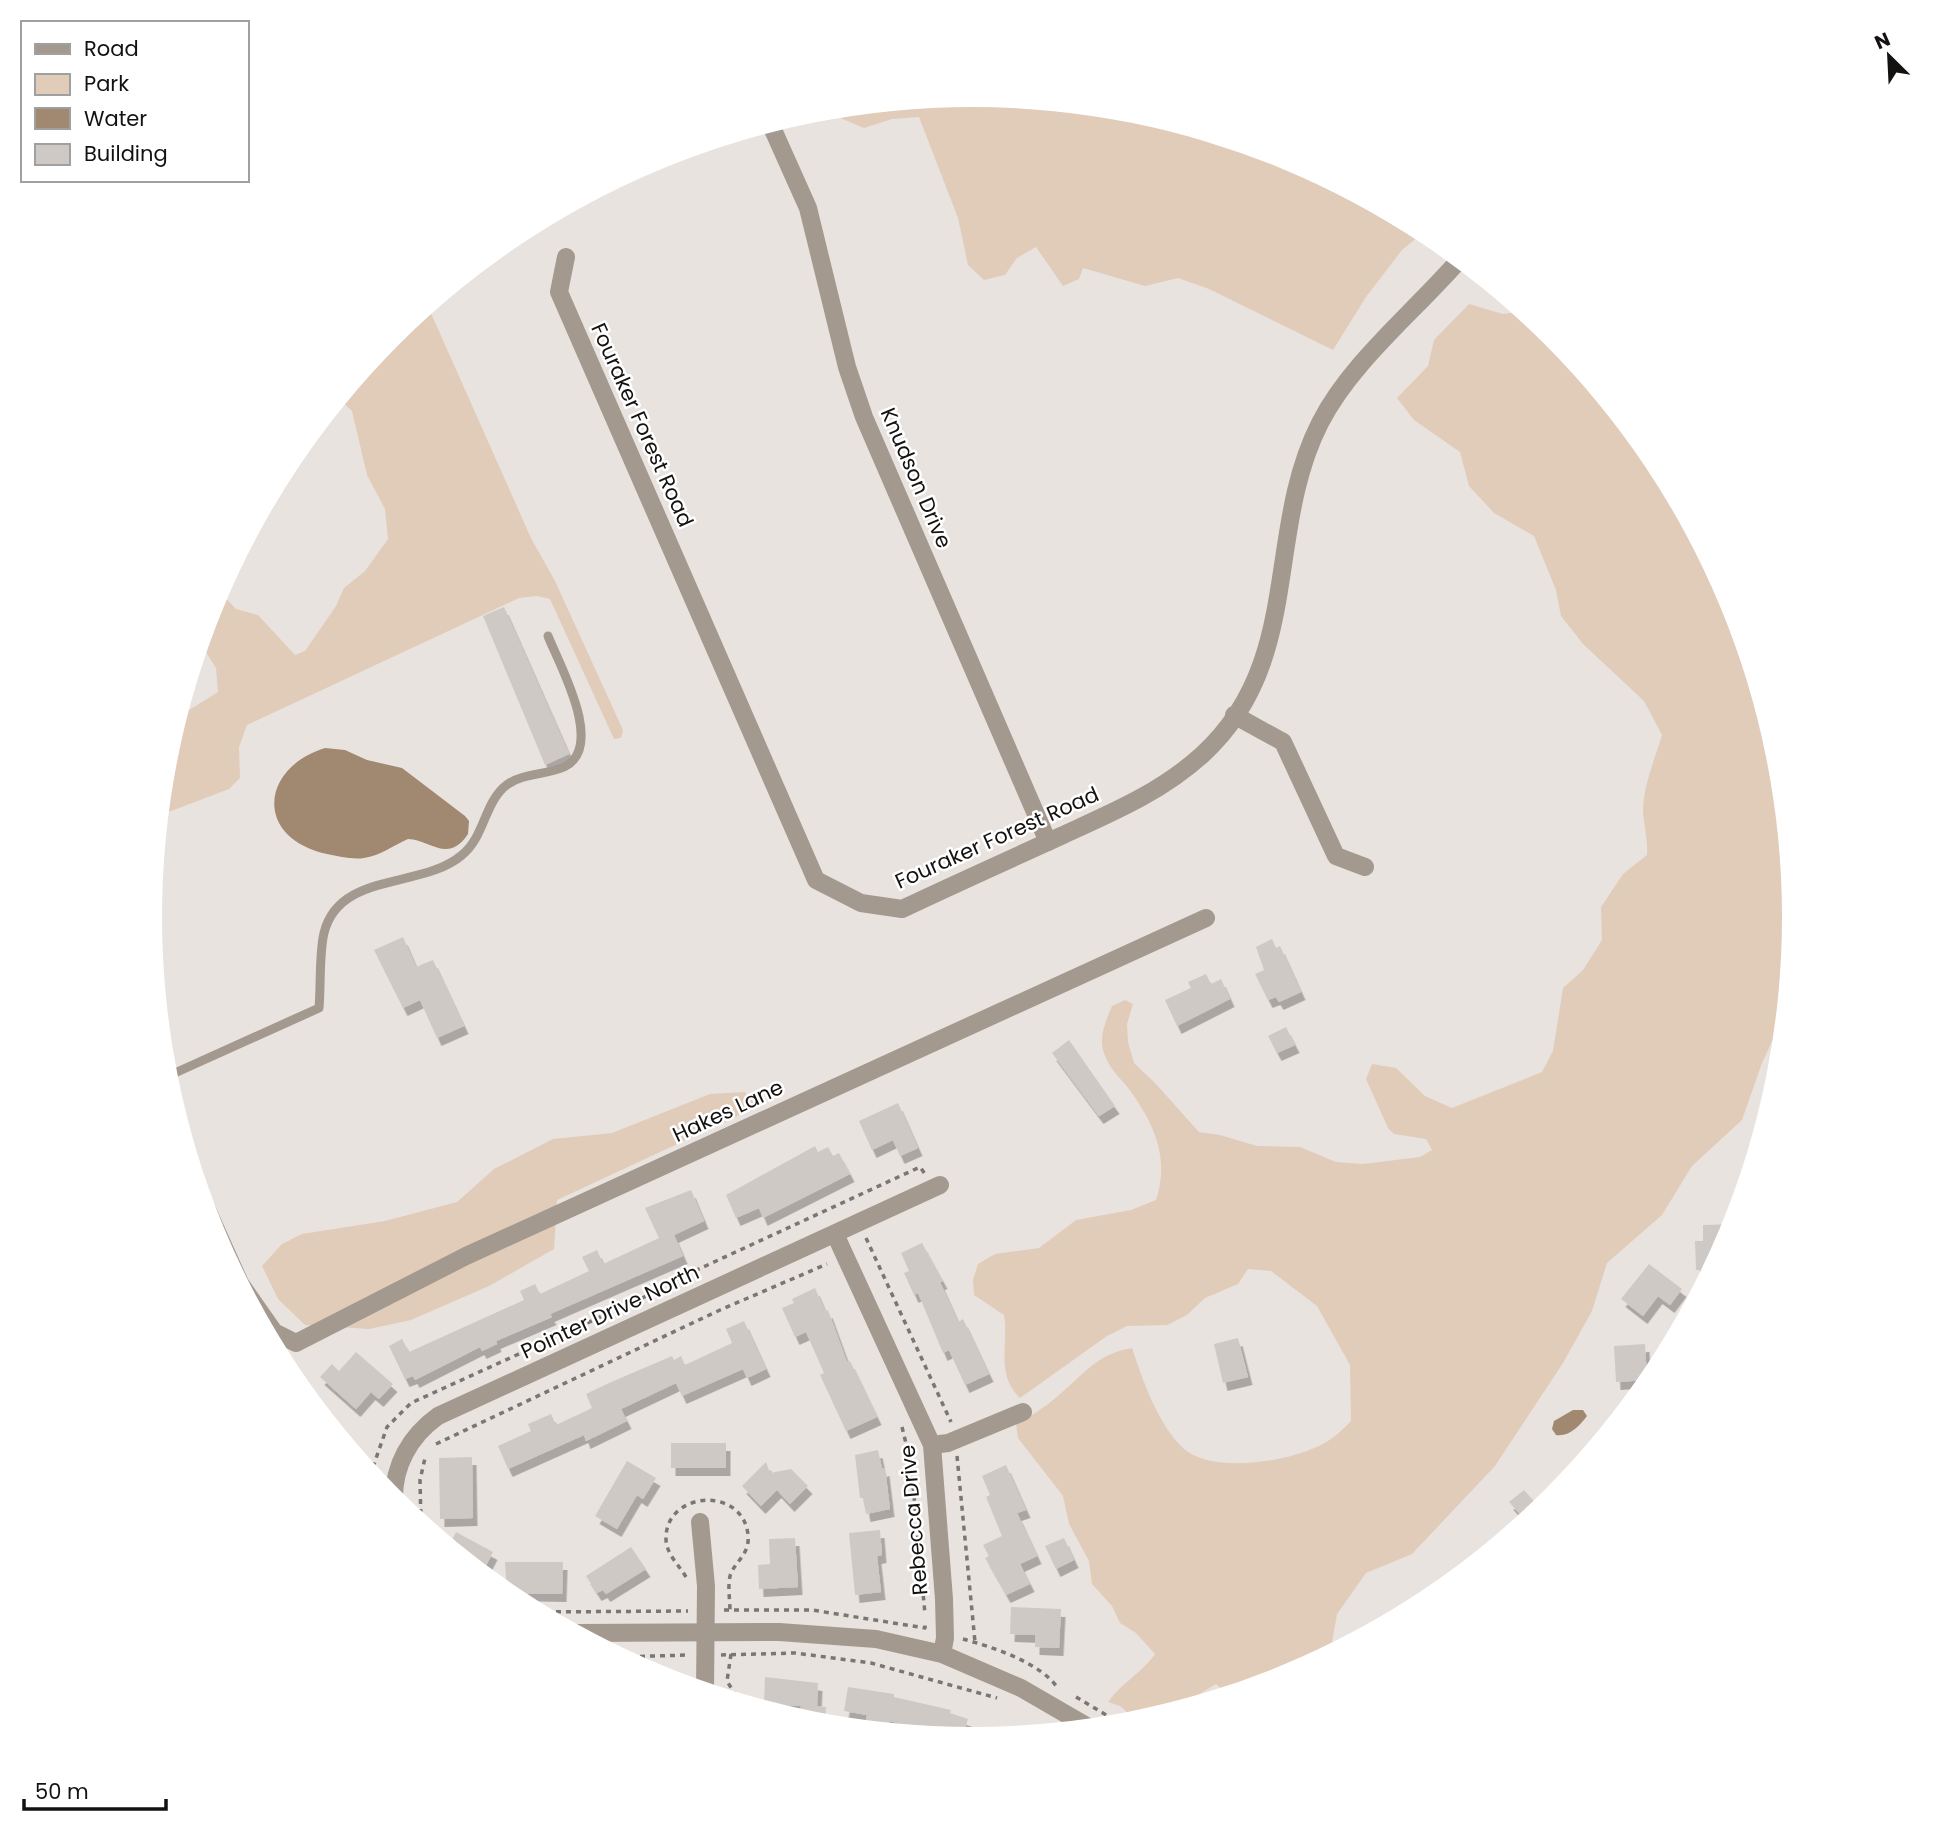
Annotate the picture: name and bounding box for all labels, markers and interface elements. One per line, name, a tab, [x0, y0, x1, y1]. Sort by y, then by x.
legend	[21, 21, 248, 182]
north arrow	[1854, 21, 1924, 91]
text: N	[1870, 26, 1894, 56]
text: Road	[84, 34, 139, 63]
text: Park	[84, 69, 129, 98]
text: Water	[84, 104, 147, 133]
text: Building	[84, 139, 168, 168]
street label: Fouraker Forest Road	[584, 318, 701, 531]
street label: Knudson Drive	[874, 403, 959, 552]
street label: Fouraker Forest Road	[890, 779, 1103, 896]
street label: Hakes Lane	[668, 1072, 788, 1149]
street label: Pointer Drive North	[516, 1257, 704, 1366]
street label: Rebecca Drive	[892, 1444, 935, 1596]
scale bar	[24, 1768, 166, 1812]
text: 50 m	[35, 1777, 89, 1806]

